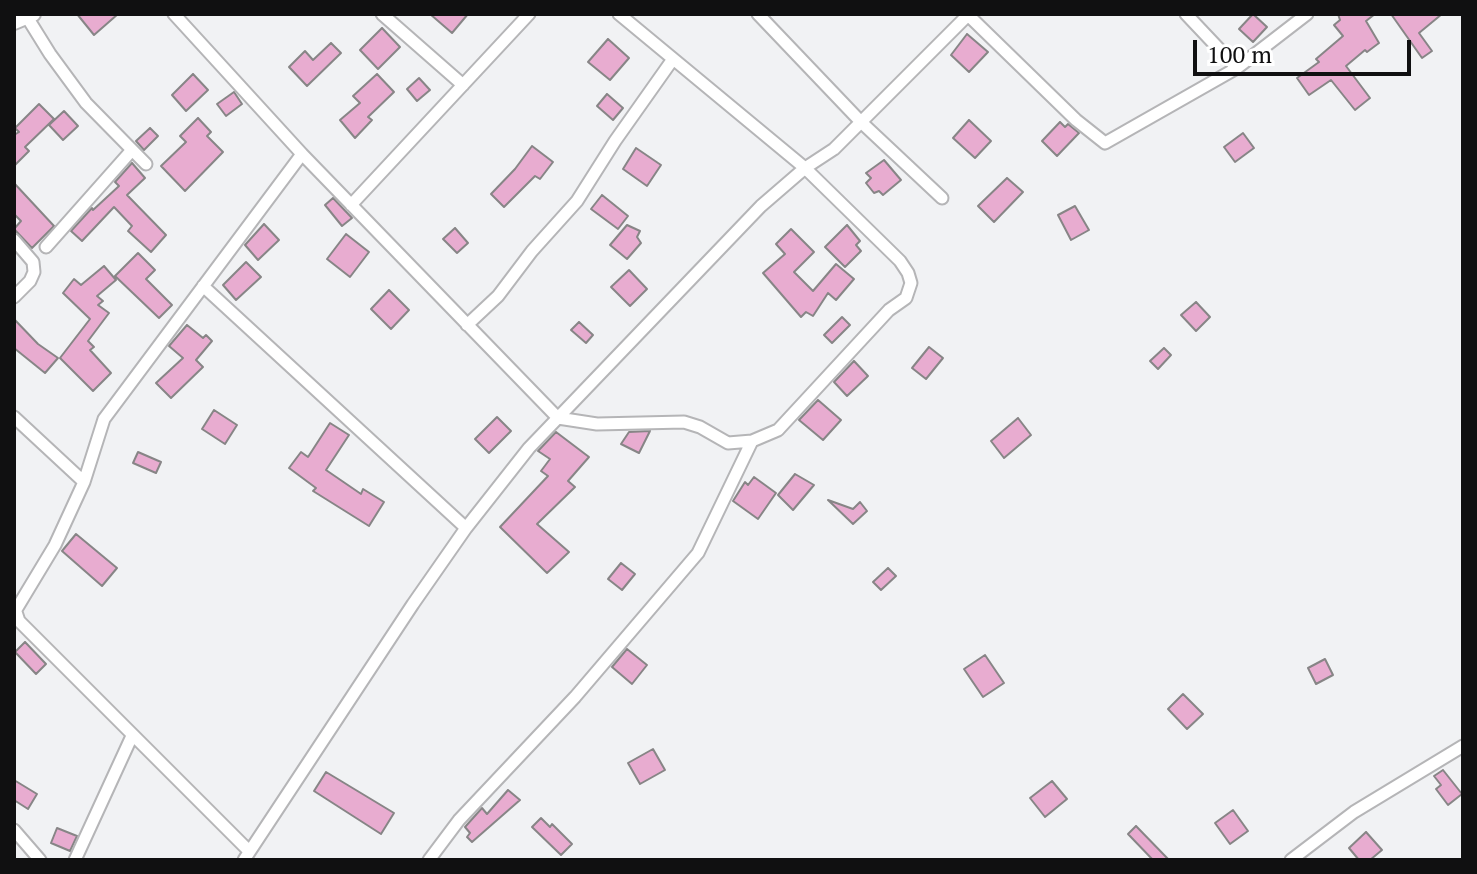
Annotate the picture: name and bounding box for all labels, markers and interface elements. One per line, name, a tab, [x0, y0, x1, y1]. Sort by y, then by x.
scale bar	[1197, 24, 1415, 74]
text: 100 m	[1207, 38, 1272, 70]

